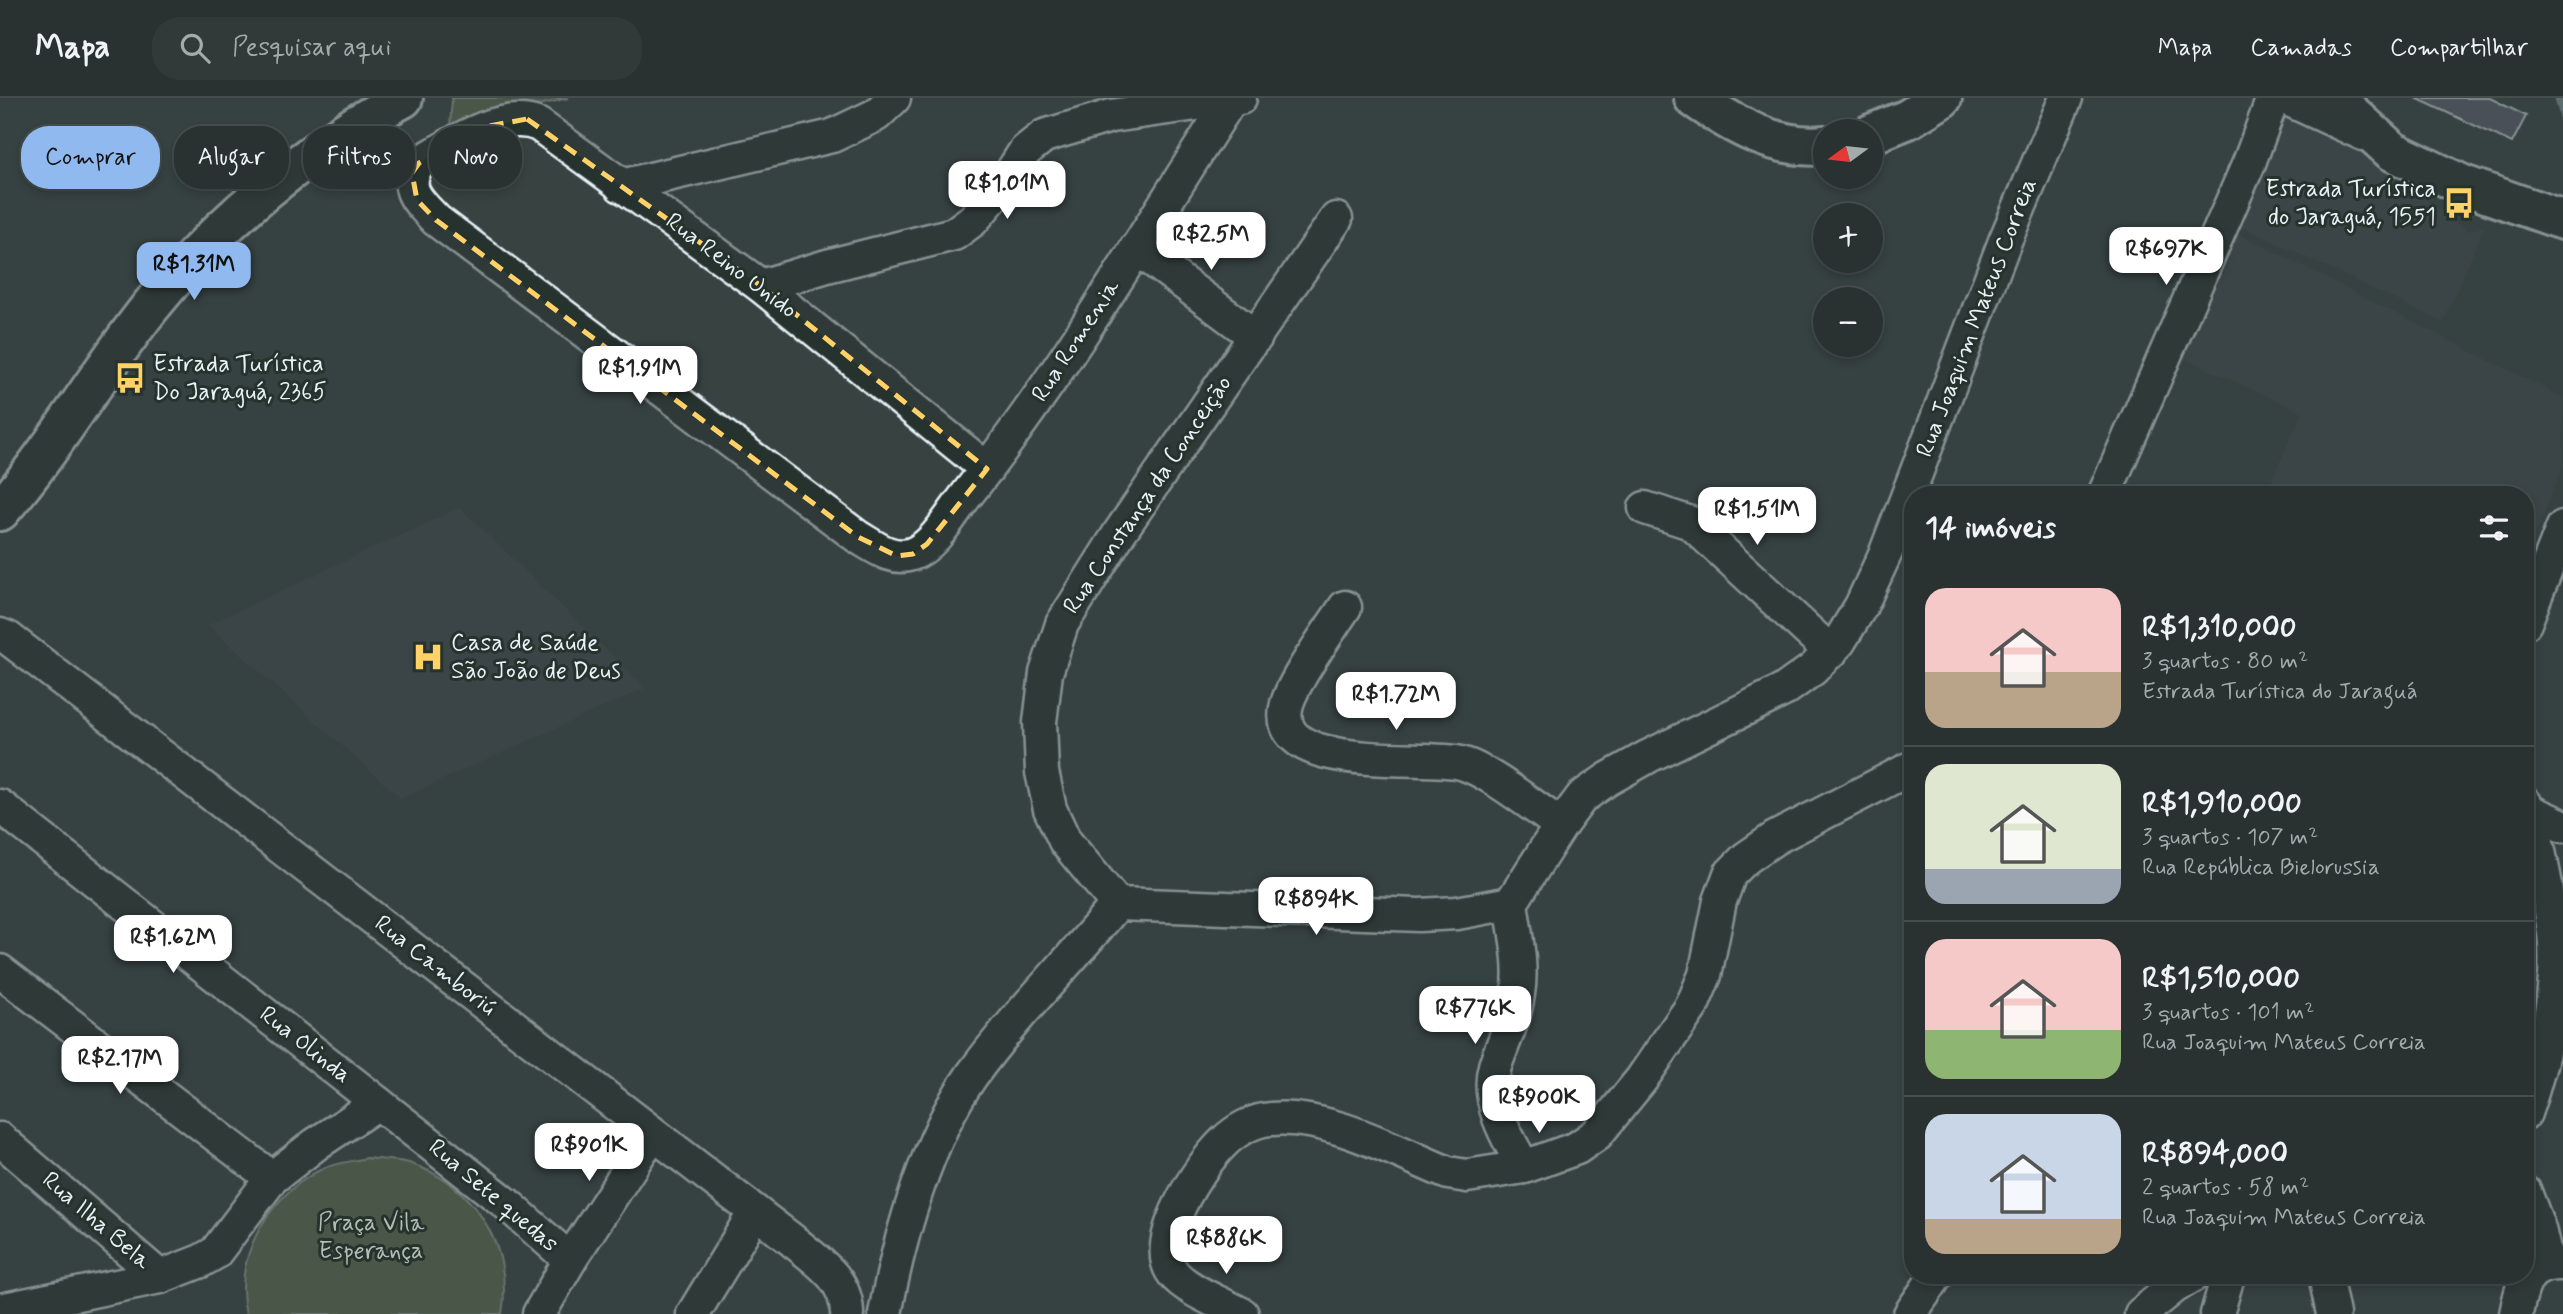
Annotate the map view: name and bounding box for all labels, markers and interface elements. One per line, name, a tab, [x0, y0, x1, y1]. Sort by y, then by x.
search box	[152, 17, 642, 80]
text: Mapa	[35, 26, 110, 70]
icon: search	[176, 29, 214, 67]
text: Pesquisar aqui	[232, 31, 391, 65]
text: Mapa	[2158, 33, 2212, 64]
text: Camadas	[2250, 33, 2352, 64]
text: Compartilhar	[2390, 33, 2528, 64]
north arrow	[1813, 119, 1883, 189]
map controls	[1813, 119, 1883, 357]
chip: Comprar	[21, 126, 160, 189]
chip: Alugar	[174, 126, 289, 189]
chip: Filtros	[303, 126, 415, 189]
chip: Novo	[429, 126, 522, 189]
pin: R$1.01M	[942, 162, 1072, 221]
text: R$1.01M	[965, 169, 1049, 199]
street label: Rua Joaquim Mateus Correia	[1909, 174, 2045, 462]
place label: Estrada Turística do Jaraguá, 1551	[2265, 174, 2436, 233]
bus stop icon: Estrada Turística do Jaraguá, 1551	[2442, 186, 2476, 220]
button: +	[1813, 203, 1883, 273]
street label: Rua Reino Unido	[659, 206, 803, 326]
pin: R$2.5M	[1154, 212, 1268, 272]
text: R$2.5M	[1173, 220, 1249, 250]
pin: R$697K	[2109, 228, 2223, 287]
text: R$697K	[2125, 235, 2207, 265]
pin: R$1.31M	[129, 242, 259, 302]
text: R$1.31M	[153, 250, 235, 280]
street label: Rua Romenia	[1025, 273, 1127, 408]
button: −	[1813, 287, 1883, 357]
pin: R$1.91M	[575, 346, 705, 406]
place label: Estrada Turística Do Jaraguá, 2365	[153, 349, 327, 408]
text: R$1.91M	[598, 354, 682, 384]
bus stop icon: Estrada Turística Do Jaraguá, 2365	[113, 361, 147, 395]
street label: Rua Constança da Conceição	[1057, 370, 1239, 620]
pin: R$1.51M	[1692, 488, 1822, 547]
text: R$1.51M	[1714, 495, 1800, 525]
text: 14 imóveis	[1925, 509, 2056, 548]
icon: filters	[2475, 509, 2513, 547]
text: R$1,310,000	[2142, 608, 2297, 647]
icon: home	[1981, 616, 2065, 700]
place label: Casa de Saúde São João de Deus	[451, 628, 621, 687]
hospital icon: Casa de Saúde São João de Deus	[411, 640, 445, 674]
text: 3 quartos · 80 m²	[2142, 647, 2308, 677]
pin: R$1.72M	[1331, 672, 1461, 732]
text: Estrada Turística do Jaraguá	[2142, 677, 2418, 707]
text: R$1.72M	[1352, 680, 1440, 710]
text: R$1,910,000	[2142, 784, 2302, 823]
icon: home	[1981, 792, 2065, 876]
text: 3 quartos · 107 m²	[2142, 823, 2318, 853]
text: Rua República Bielorussia	[2142, 853, 2380, 883]
pin: R$894K	[1259, 878, 1373, 937]
text: R$894K	[1274, 885, 1358, 915]
street label: Rua Camboriú	[368, 909, 502, 1023]
pin: R$1.62M	[108, 916, 238, 975]
text: R$1.62M	[130, 923, 216, 953]
text: R$1,510,000	[2142, 959, 2300, 998]
icon: home	[1981, 967, 2065, 1051]
pin: R$776K	[1418, 986, 1532, 1046]
text: R$776K	[1435, 994, 1515, 1024]
text: 3 quartos · 101 m²	[2142, 998, 2314, 1028]
street label: Rua Olinda	[253, 999, 357, 1091]
text: Rua Joaquim Mateus Correia	[2142, 1028, 2426, 1058]
pin: R$2.17M	[55, 1037, 185, 1096]
text: R$2.17M	[77, 1044, 163, 1074]
pin: R$900K	[1482, 1076, 1596, 1135]
text: R$900K	[1498, 1083, 1580, 1113]
pin: R$901K	[532, 1124, 646, 1183]
text: R$901K	[551, 1131, 627, 1161]
street label: Rua Sete quedas	[421, 1132, 565, 1260]
text: R$894,000	[2142, 1134, 2288, 1173]
icon: home	[1981, 1142, 2065, 1226]
street label: Rua Ilha Bela	[35, 1165, 157, 1277]
text: 2 quartos · 58 m²	[2142, 1173, 2309, 1203]
text: Rua Joaquim Mateus Correia	[2142, 1203, 2426, 1233]
park label: Praça Vila Esperança	[318, 1208, 425, 1267]
pin: R$886K	[1169, 1216, 1283, 1276]
text: R$886K	[1186, 1224, 1266, 1254]

